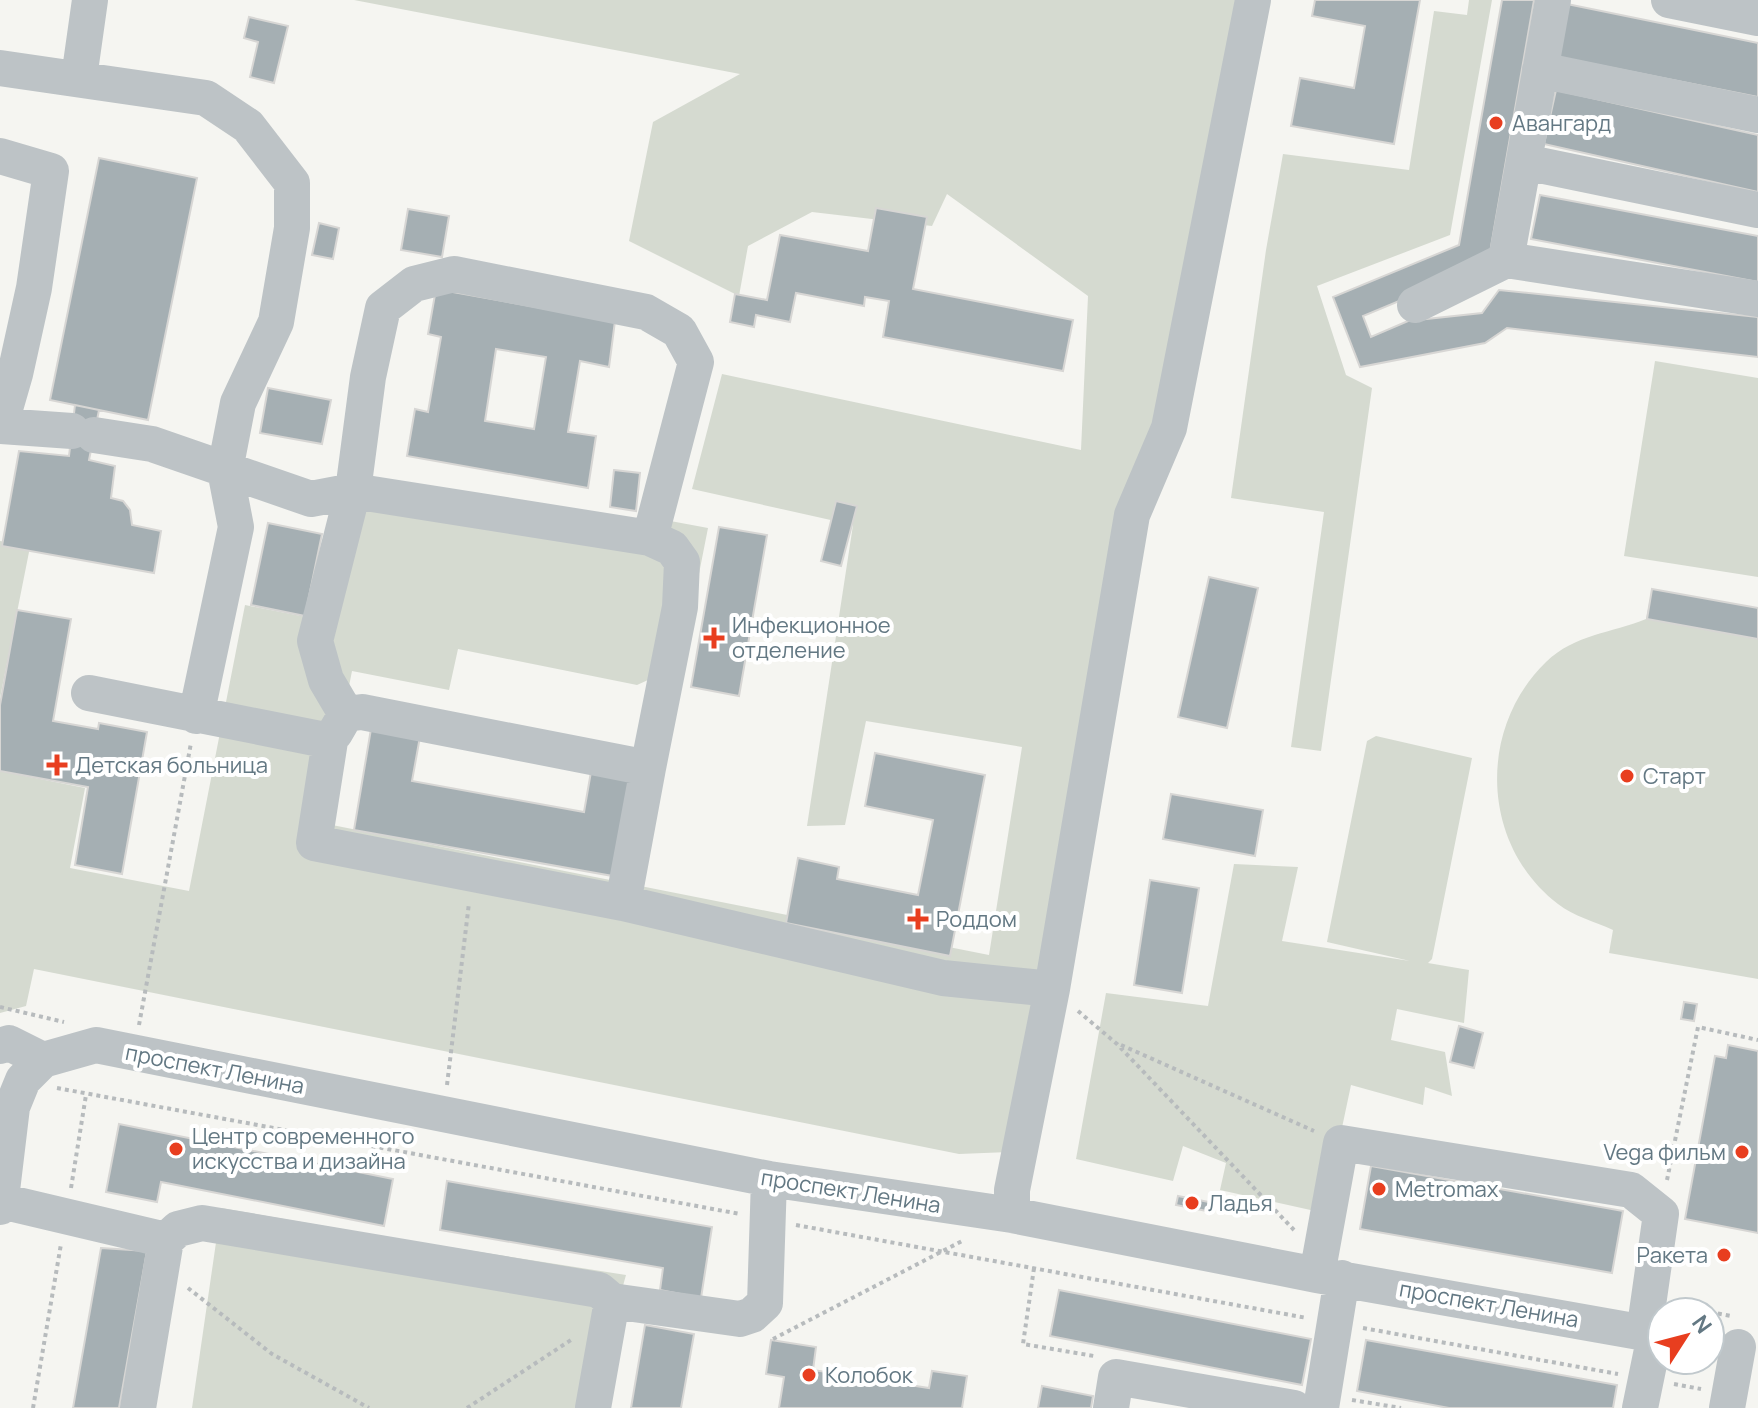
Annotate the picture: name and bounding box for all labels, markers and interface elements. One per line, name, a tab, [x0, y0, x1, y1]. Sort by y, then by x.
place label: Авангард	[1512, 108, 1611, 138]
marker: Авангард	[1487, 114, 1505, 132]
place label: Инфекционное отделение	[732, 610, 891, 665]
marker: Инфекционное отделение	[703, 627, 725, 649]
place label: Детская больница	[75, 750, 268, 780]
marker: Детская больница	[46, 754, 68, 776]
place label: Старт	[1643, 761, 1706, 791]
marker: Старт	[1618, 767, 1636, 785]
place label: Роддом	[936, 904, 1017, 934]
marker: Роддом	[907, 908, 929, 930]
street label: проспект Ленина	[123, 1037, 307, 1101]
place label: Центр современного искусства и дизайна	[192, 1121, 415, 1176]
place label: Vega фильм	[1604, 1137, 1726, 1167]
marker: Центр современного искусства и дизайна	[167, 1140, 185, 1158]
marker: Vega фильм	[1733, 1143, 1751, 1161]
street label: проспект Ленина	[759, 1162, 943, 1220]
place label: Metromax	[1395, 1174, 1499, 1204]
marker: Metromax	[1370, 1180, 1388, 1198]
place label: Ладья	[1208, 1188, 1273, 1218]
marker: Ладья	[1183, 1194, 1201, 1212]
place label: Ракета	[1636, 1240, 1708, 1270]
marker: Ракета	[1715, 1246, 1733, 1264]
street label: проспект Ленина	[1397, 1273, 1581, 1335]
north arrow	[1646, 1296, 1726, 1376]
text: N	[1685, 1309, 1719, 1339]
place label: Колобок	[825, 1360, 914, 1390]
marker: Колобок	[800, 1366, 818, 1384]

